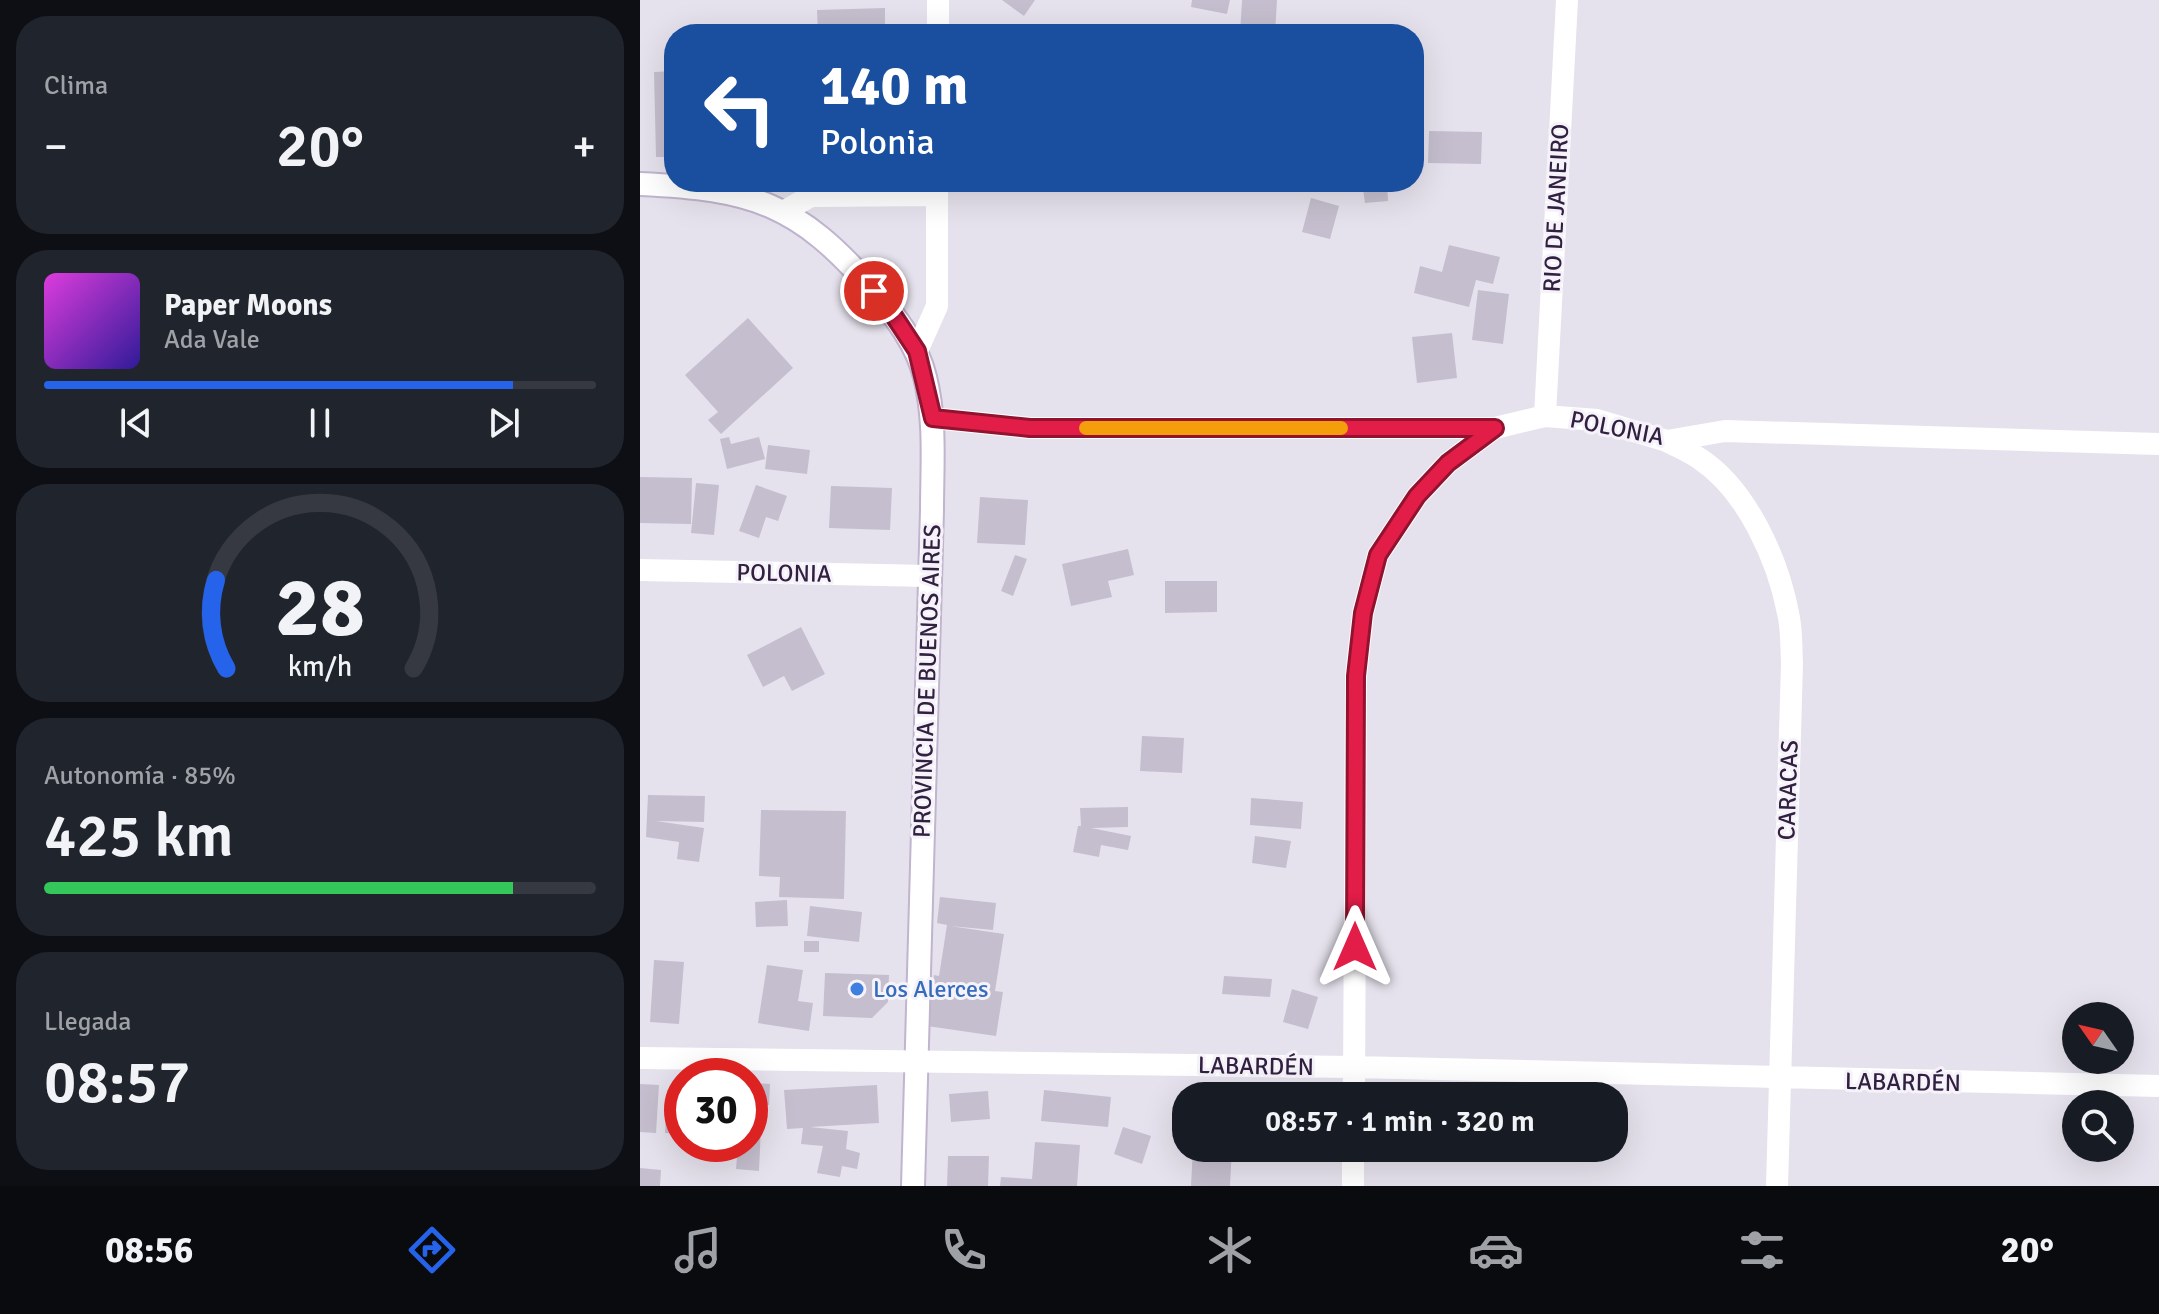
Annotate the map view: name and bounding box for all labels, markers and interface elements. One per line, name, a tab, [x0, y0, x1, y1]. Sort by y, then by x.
text: 140 m	[820, 51, 968, 120]
icon: left	[688, 56, 792, 160]
text: Clima	[44, 70, 108, 102]
text: 20°	[276, 110, 364, 184]
text: −	[44, 120, 68, 174]
text: +	[572, 120, 596, 174]
text: Polonia	[820, 120, 935, 165]
street label: RIO DE JANEIRO	[1537, 123, 1575, 293]
pin	[840, 257, 908, 325]
icon: arrive	[852, 269, 896, 313]
text: Paper Moons	[164, 287, 332, 324]
text: Ada Vale	[164, 324, 260, 356]
icon: previous	[114, 401, 158, 445]
icon: pause	[298, 401, 342, 445]
icon: next	[482, 401, 526, 445]
street label: POLONIA	[1567, 404, 1667, 452]
street label: PROVINCIA DE BUENOS AIRES	[907, 524, 947, 838]
text: 28	[275, 557, 365, 659]
street label: POLONIA	[736, 557, 832, 589]
text: km/h	[288, 649, 352, 684]
street label: CARACAS	[1771, 739, 1805, 841]
text: Autonomía · 85%	[44, 760, 236, 792]
text: 425 km	[44, 800, 233, 874]
position arrow	[1313, 905, 1397, 989]
place label: Los Alerces	[873, 974, 988, 1004]
marker: Los Alerces	[848, 980, 866, 998]
north arrow	[2062, 1002, 2134, 1074]
map controls	[2062, 1002, 2134, 1162]
text: Llegada	[44, 1006, 131, 1038]
text: 08:57	[44, 1046, 191, 1120]
street label: LABARDÉN	[1198, 1050, 1314, 1082]
speed limit sign: 30	[664, 1058, 768, 1162]
street label: LABARDÉN	[1845, 1066, 1961, 1098]
button: search	[2062, 1090, 2134, 1162]
text: 08:57 · 1 min · 320 m	[1265, 1103, 1535, 1140]
icon: directions	[404, 1222, 460, 1278]
icon: music	[670, 1222, 726, 1278]
icon: phone	[936, 1222, 992, 1278]
icon: climate	[1202, 1222, 1258, 1278]
icon: car	[1468, 1222, 1524, 1278]
icon: filters	[1734, 1222, 1790, 1278]
text: 08:56	[105, 1228, 193, 1273]
text: 20°	[2001, 1228, 2054, 1273]

